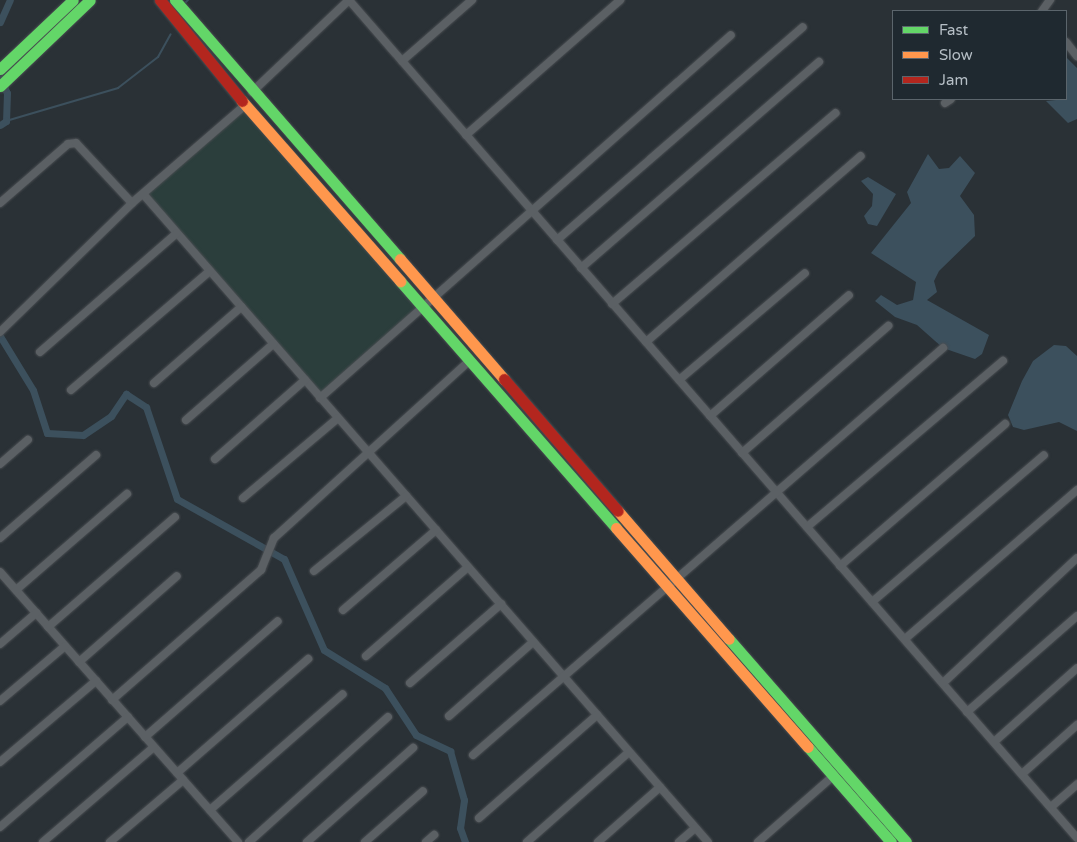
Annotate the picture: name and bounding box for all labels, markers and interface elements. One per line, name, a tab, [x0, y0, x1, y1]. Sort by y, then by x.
legend	[892, 10, 1067, 100]
text: Fast	[939, 21, 968, 39]
text: Slow	[939, 46, 973, 64]
text: Jam	[939, 71, 968, 89]

